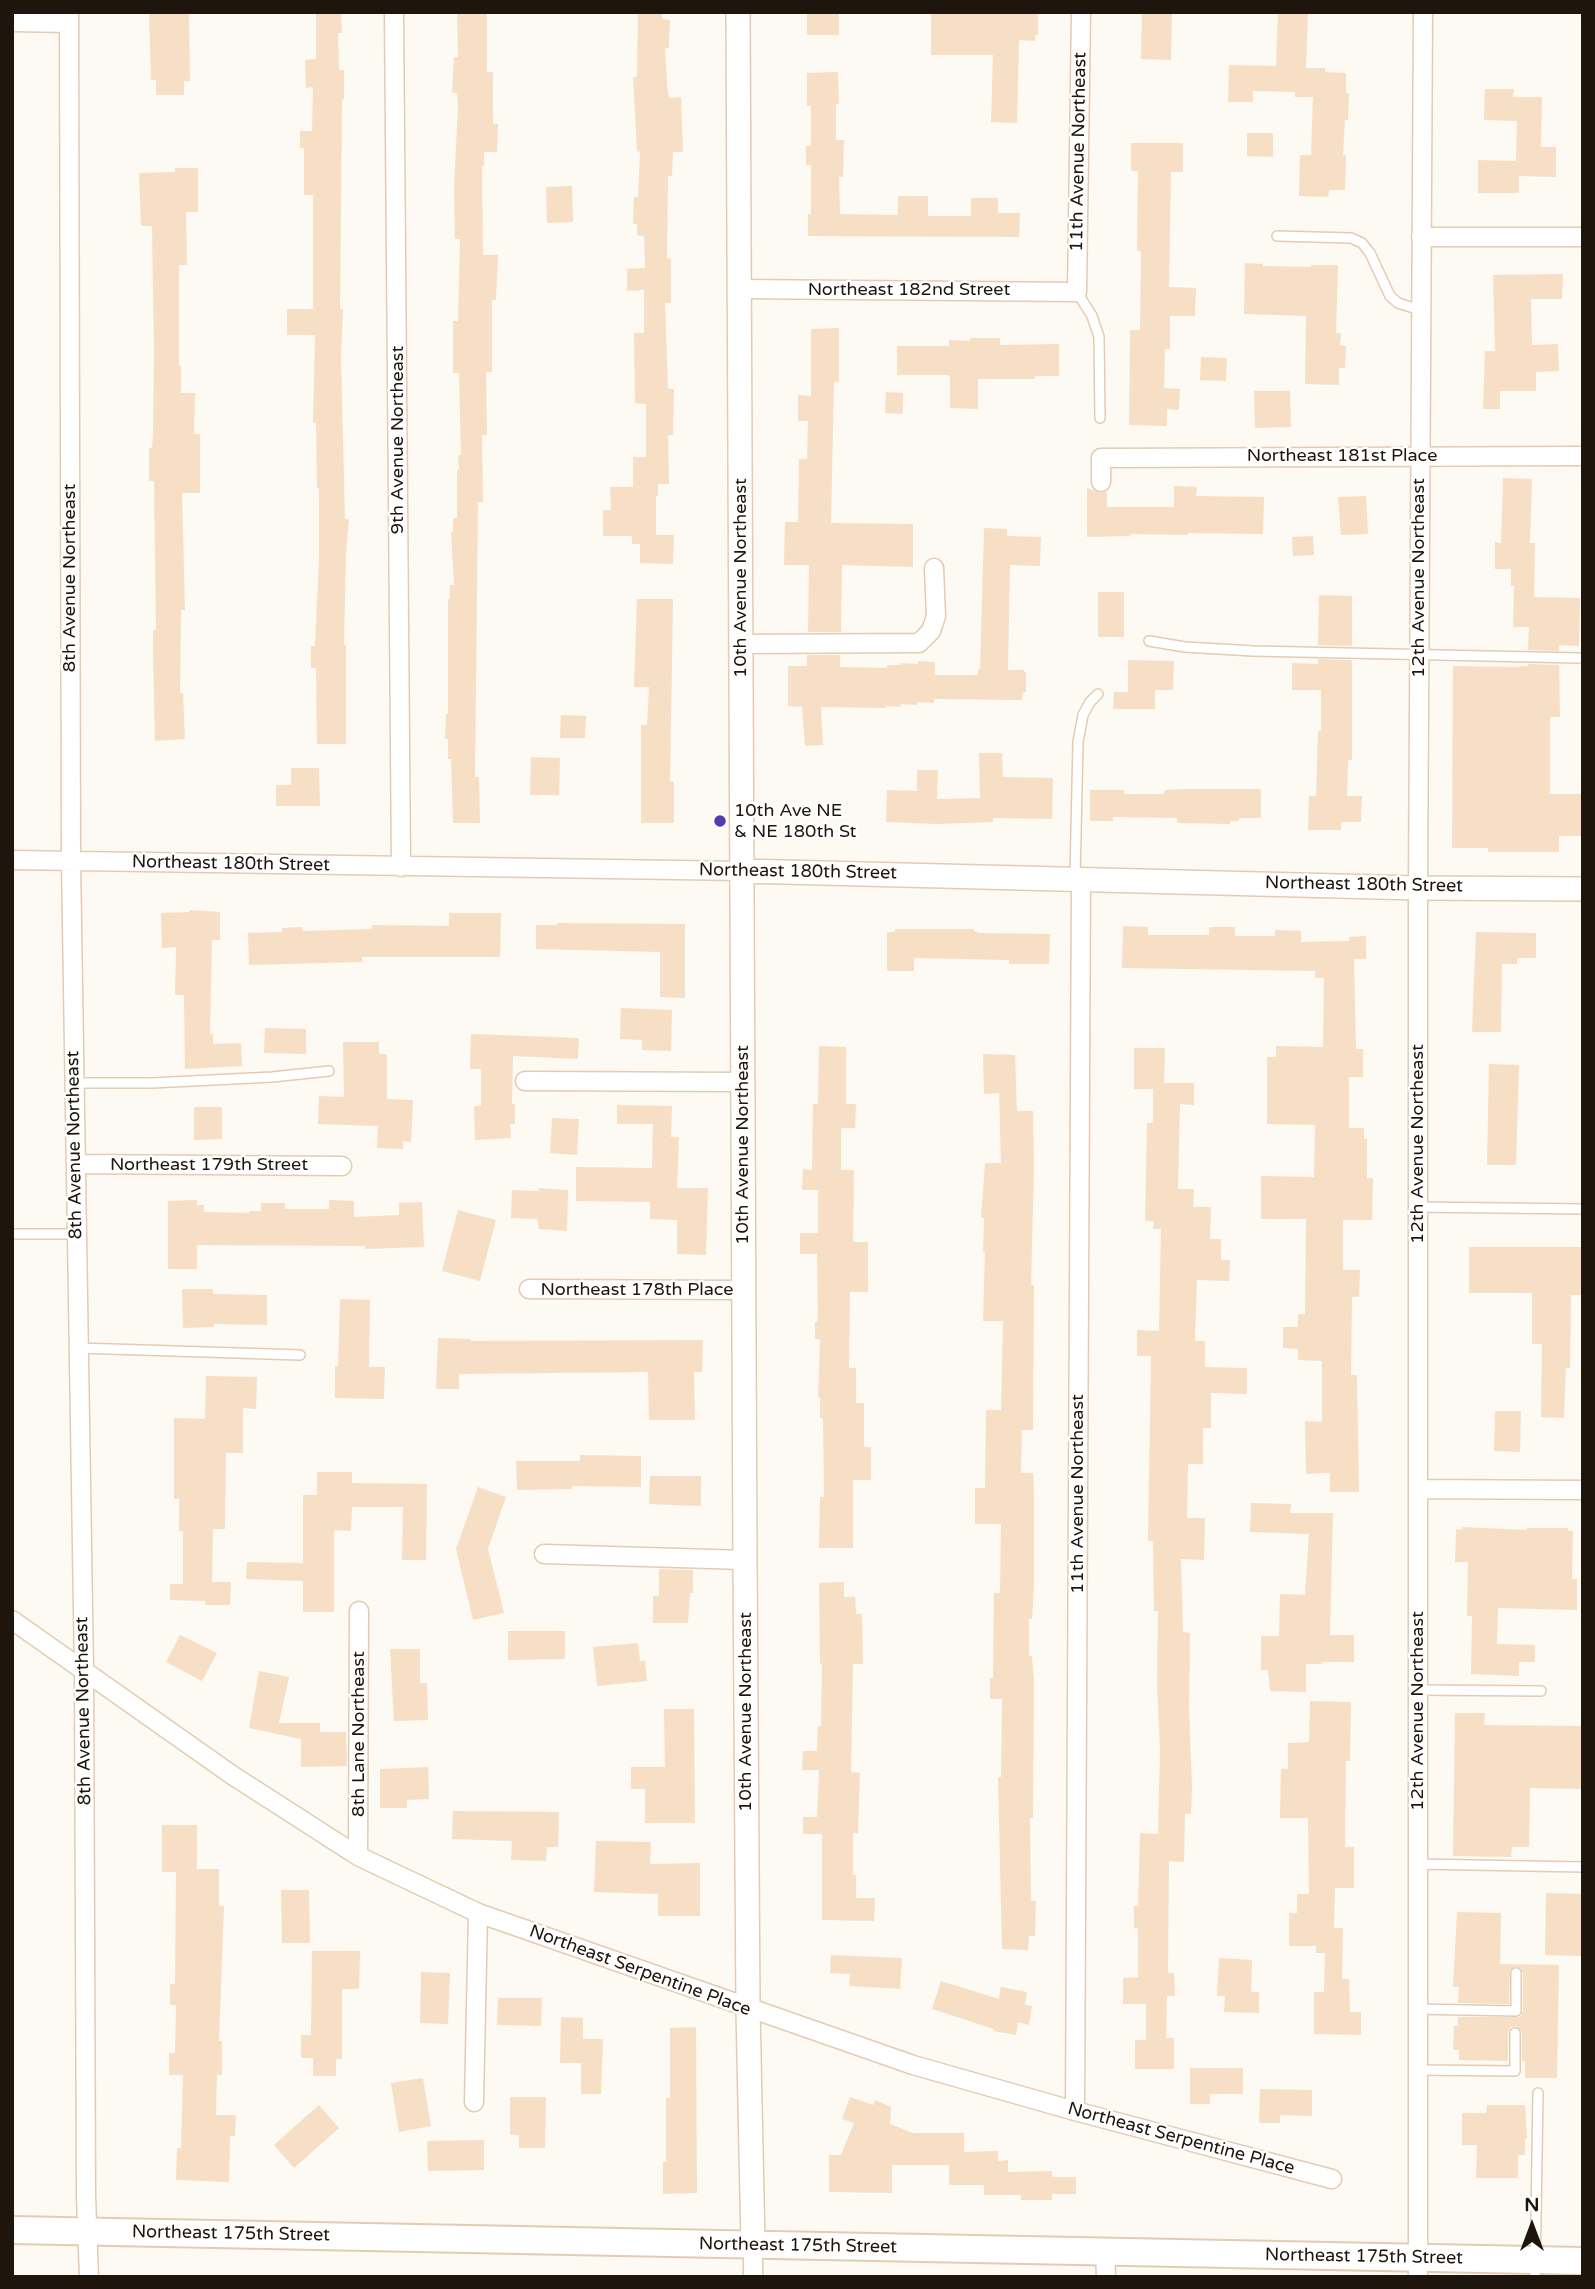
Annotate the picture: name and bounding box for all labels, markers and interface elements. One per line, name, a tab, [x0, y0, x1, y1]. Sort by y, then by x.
street label: 11th Avenue Northeast	[1066, 52, 1092, 252]
street label: Northeast 182nd Street	[808, 279, 1010, 301]
street label: 9th Avenue Northeast	[387, 346, 409, 534]
street label: Northeast 181st Place	[1247, 445, 1437, 467]
street label: 10th Avenue Northeast	[730, 478, 752, 678]
street label: 12th Avenue Northeast	[1408, 478, 1430, 678]
street label: 8th Avenue Northeast	[59, 484, 81, 672]
place label: 10th Ave NE & NE 180th St	[734, 800, 856, 842]
marker: 10th Ave NE & NE 180th St	[712, 813, 728, 829]
street label: Northeast 180th Street	[132, 851, 330, 877]
street label: Northeast 180th Street	[699, 859, 897, 885]
street label: Northeast 180th Street	[1265, 872, 1463, 898]
street label: 12th Avenue Northeast	[1407, 1044, 1429, 1244]
street label: 10th Avenue Northeast	[732, 1045, 754, 1245]
street label: 8th Avenue Northeast	[63, 1051, 87, 1239]
street label: Northeast 179th Street	[110, 1154, 308, 1176]
street label: Northeast 178th Place	[540, 1279, 734, 1301]
street label: 11th Avenue Northeast	[1067, 1394, 1089, 1594]
street label: 12th Avenue Northeast	[1407, 1611, 1429, 1811]
street label: 10th Avenue Northeast	[735, 1612, 757, 1812]
street label: 8th Avenue Northeast	[72, 1617, 96, 1805]
street label: 8th Lane Northeast	[348, 1651, 370, 1817]
street label: Northeast Serpentine Place	[526, 1921, 754, 2021]
street label: Northeast Serpentine Place	[1065, 2098, 1297, 2180]
north arrow	[1497, 2191, 1567, 2261]
text: N	[1524, 2194, 1540, 2216]
street label: Northeast 175th Street	[132, 2221, 330, 2247]
street label: Northeast 175th Street	[699, 2233, 897, 2259]
street label: Northeast 175th Street	[1265, 2244, 1463, 2270]

